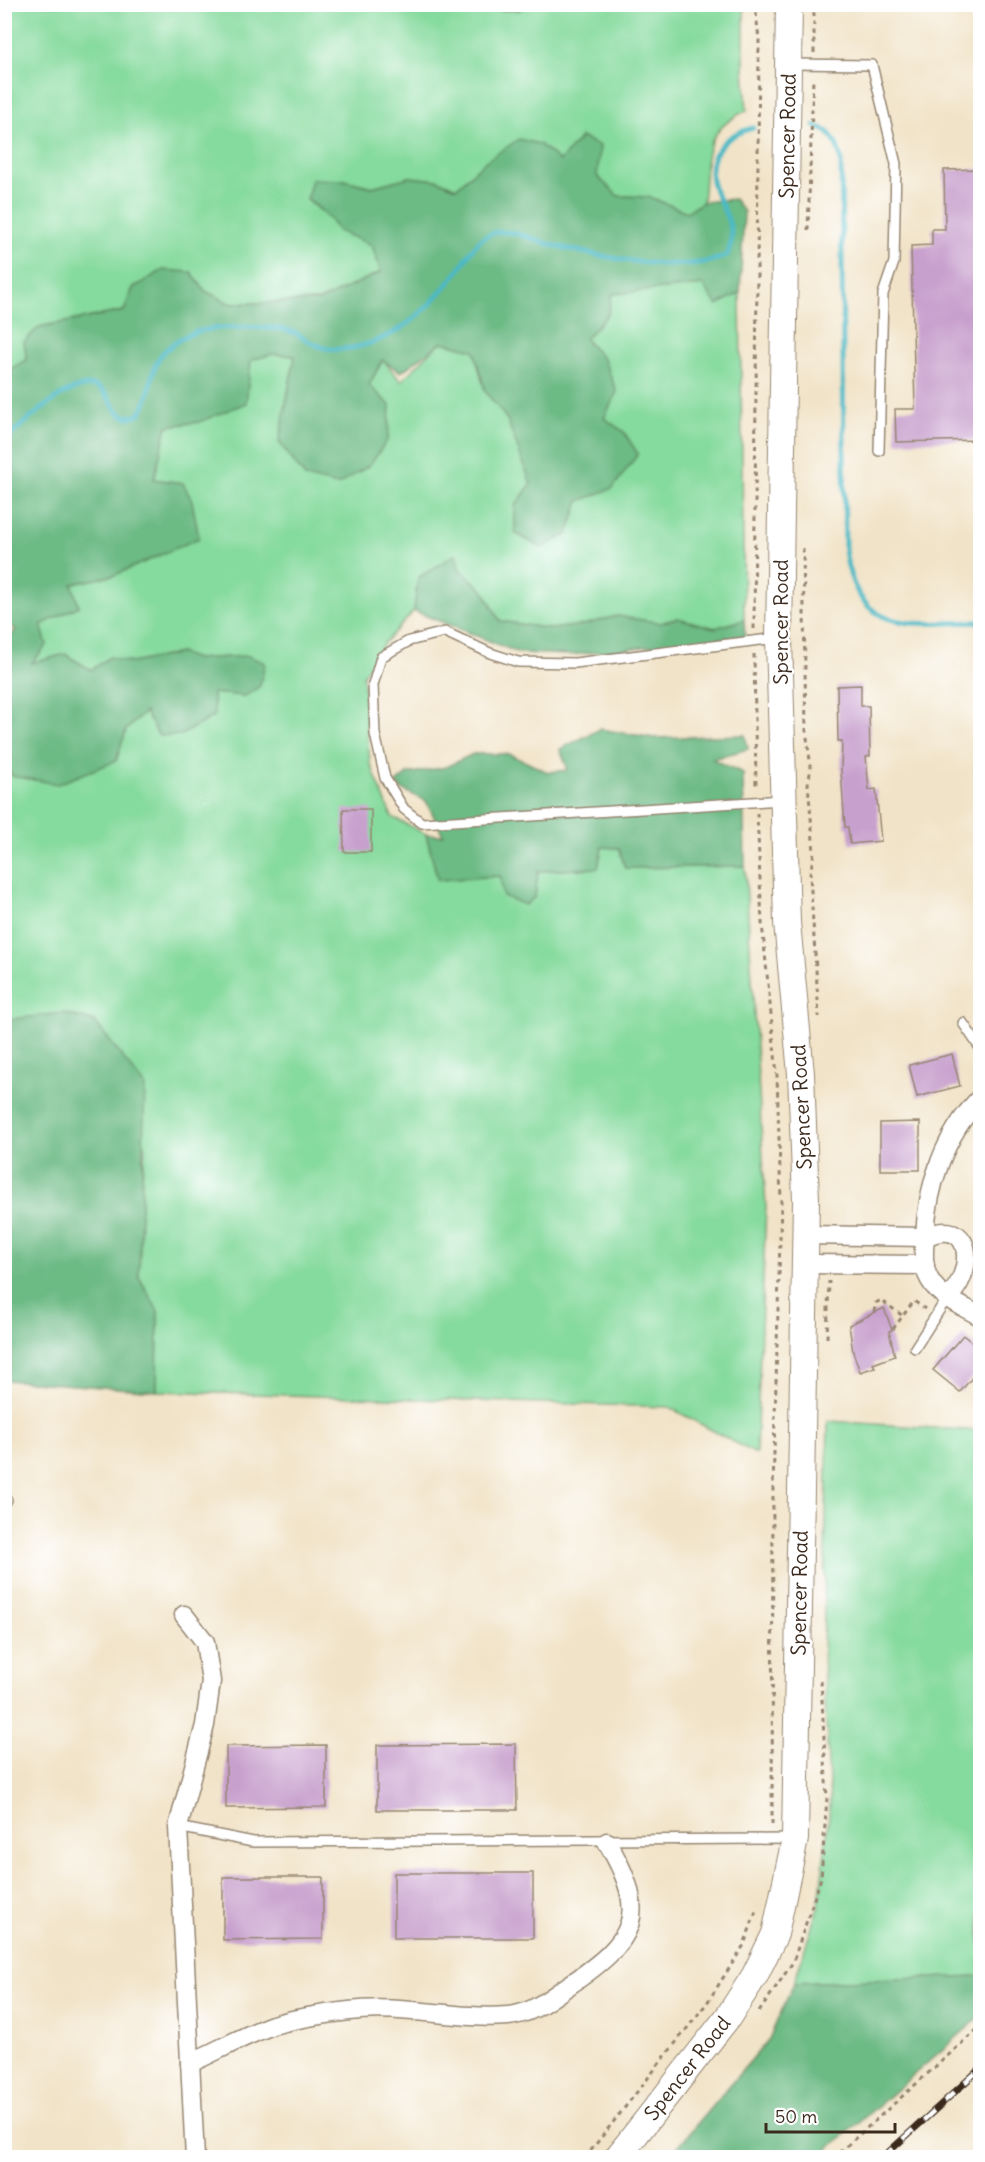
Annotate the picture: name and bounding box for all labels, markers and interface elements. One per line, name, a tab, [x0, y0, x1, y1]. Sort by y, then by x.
street label: Spencer Road	[773, 73, 801, 199]
street label: Spencer Road	[768, 559, 793, 685]
street label: Spencer Road	[785, 1044, 817, 1170]
street label: Spencer Road	[785, 1530, 813, 1656]
street label: Spencer Road	[639, 2011, 736, 2125]
scale bar	[766, 2096, 895, 2134]
text: 50 m	[775, 2105, 817, 2128]

